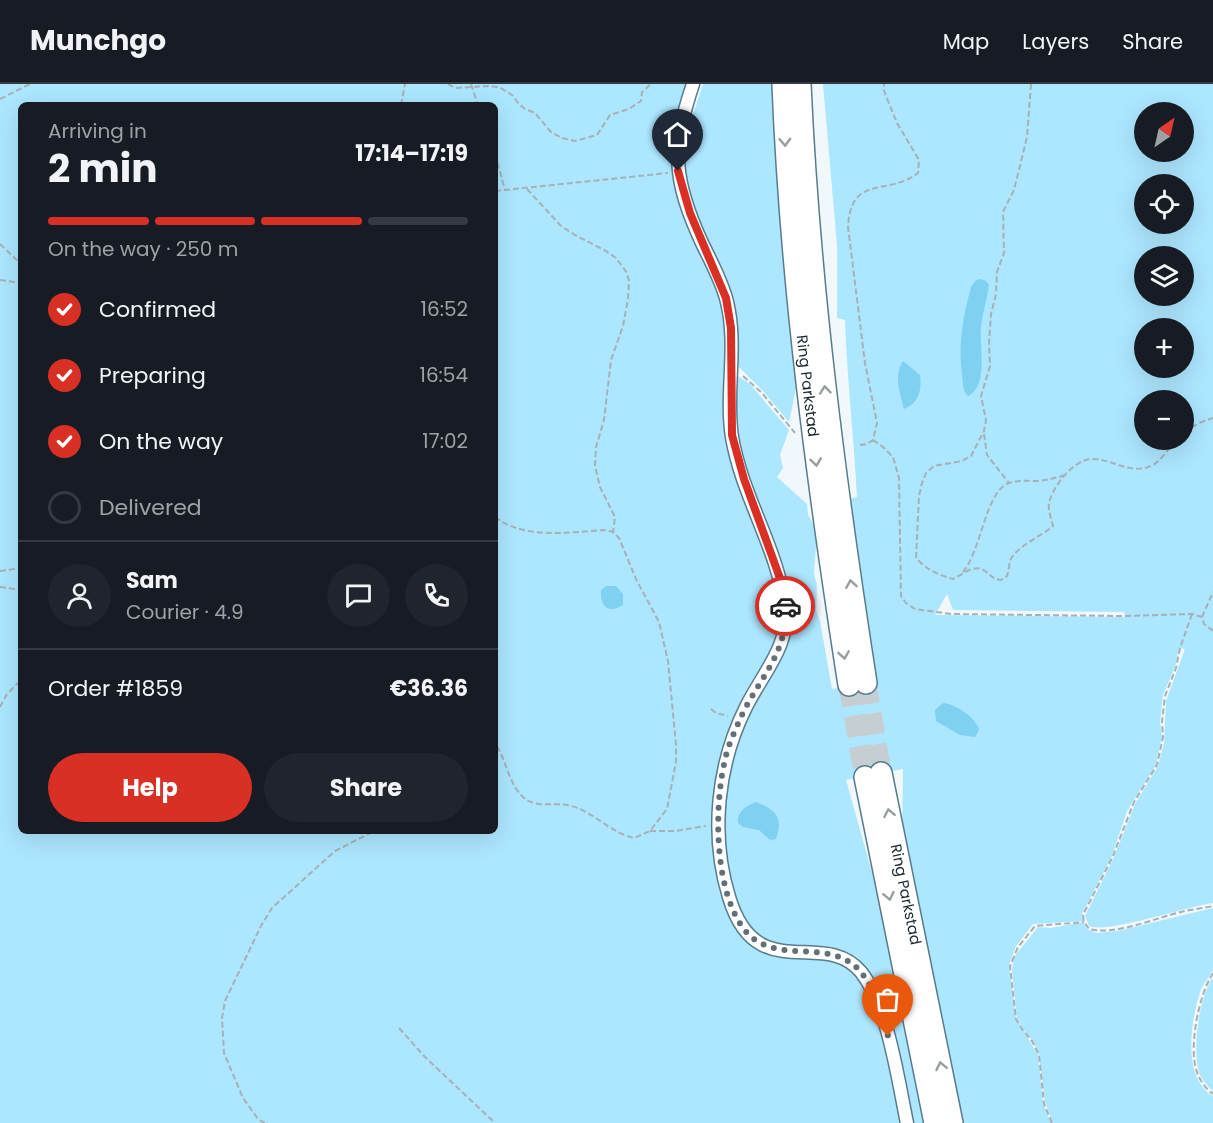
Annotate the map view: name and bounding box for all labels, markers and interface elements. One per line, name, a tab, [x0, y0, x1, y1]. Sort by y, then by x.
text: Munchgo	[30, 21, 166, 60]
text: Map	[943, 27, 989, 56]
text: Layers	[1022, 27, 1089, 56]
text: Share	[1122, 27, 1183, 56]
north arrow	[1134, 102, 1194, 162]
map controls	[1134, 102, 1194, 450]
pin	[652, 109, 703, 171]
text: Arriving in	[48, 117, 147, 145]
icon: home	[661, 118, 694, 151]
text: 17:14–17:19	[355, 138, 468, 169]
one-way arrow	[779, 138, 792, 147]
text: 2 min	[48, 141, 158, 196]
button: locate	[1134, 174, 1194, 234]
text: On the way · 250 m	[48, 235, 238, 263]
button: layers	[1134, 246, 1194, 306]
icon: check	[48, 293, 81, 326]
text: Confirmed	[99, 294, 216, 325]
text: 16:52	[421, 295, 468, 323]
button: +	[1134, 318, 1194, 378]
street label: Ring Parkstad	[792, 334, 824, 438]
icon: check	[48, 359, 81, 392]
text: Preparing	[99, 360, 206, 391]
text: 16:54	[420, 361, 468, 389]
one-way arrow	[819, 386, 832, 395]
button: −	[1134, 390, 1194, 450]
icon: check	[48, 425, 81, 458]
text: On the way	[99, 426, 223, 457]
text: 17:02	[422, 427, 468, 455]
one-way arrow	[810, 457, 822, 466]
text: Delivered	[99, 492, 202, 523]
button: person	[48, 564, 111, 627]
button: chat	[327, 564, 390, 627]
button: phone	[405, 564, 468, 627]
text: Sam	[126, 565, 178, 596]
courier	[755, 576, 815, 636]
one-way arrow	[845, 579, 857, 588]
icon: car	[769, 590, 802, 623]
text: Courier · 4.9	[126, 598, 244, 626]
one-way arrow	[837, 649, 850, 659]
text: Order #1859	[48, 673, 183, 704]
text: €36.36	[390, 673, 468, 704]
button: Help	[48, 753, 252, 822]
button: Share	[264, 753, 468, 822]
one-way arrow	[883, 808, 896, 818]
street label: Ring Parkstad	[886, 842, 927, 947]
one-way arrow	[882, 890, 895, 900]
pin	[862, 974, 913, 1036]
icon: bag	[871, 983, 904, 1016]
one-way arrow	[935, 1061, 948, 1071]

